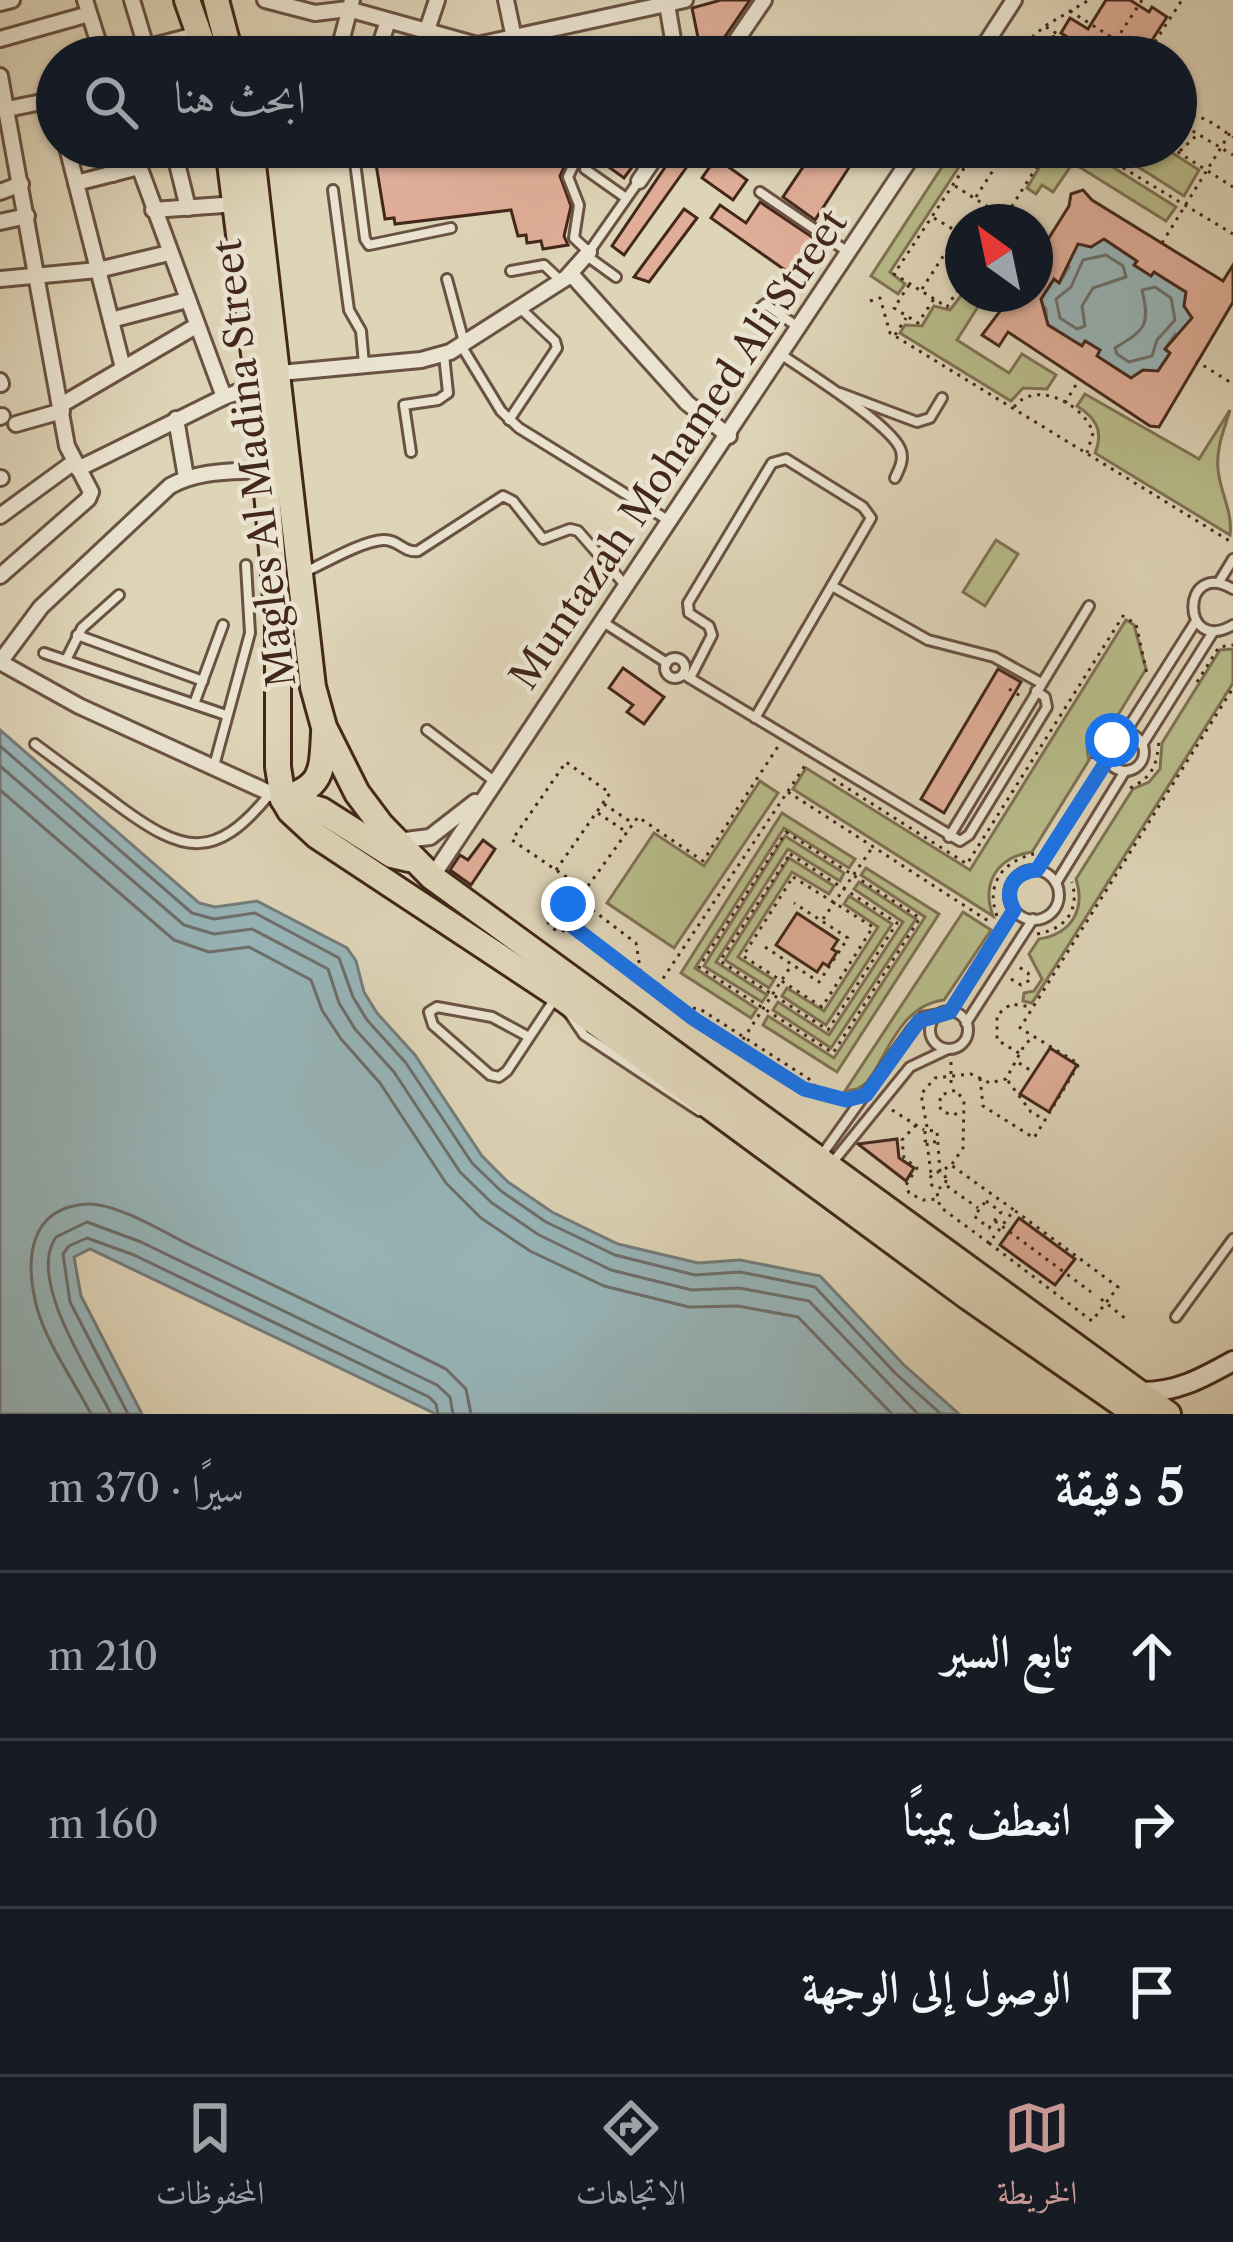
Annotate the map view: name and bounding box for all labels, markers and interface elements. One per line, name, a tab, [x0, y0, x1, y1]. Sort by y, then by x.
search box	[36, 36, 1197, 168]
icon: search	[78, 69, 144, 135]
text: ابحث هنا	[174, 69, 306, 125]
street label: Muntazah Mohamed Ali Street	[499, 200, 857, 698]
north arrow	[945, 204, 1053, 312]
street label: Magles Al Madina Street	[203, 236, 305, 690]
route start	[1085, 713, 1139, 767]
route end	[541, 877, 595, 931]
text: 5 دقيقة	[1055, 1456, 1185, 1518]
text: سيرًا · 370 m	[48, 1464, 244, 1512]
text: تابع السير	[942, 1623, 1071, 1679]
icon: ahead	[1119, 1623, 1185, 1689]
text: 210 m	[48, 1632, 158, 1680]
text: انعطف يمينًا	[903, 1791, 1071, 1847]
icon: right	[1119, 1791, 1185, 1857]
text: 160 m	[48, 1800, 159, 1848]
text: الوصول إلى الوجهة	[802, 1959, 1071, 2015]
icon: arrive	[1119, 1959, 1185, 2025]
tab: المحفوظات	[156, 2095, 264, 2225]
tab: الاتجاهات	[576, 2095, 686, 2225]
tab: الخريطة	[997, 2095, 1077, 2225]

